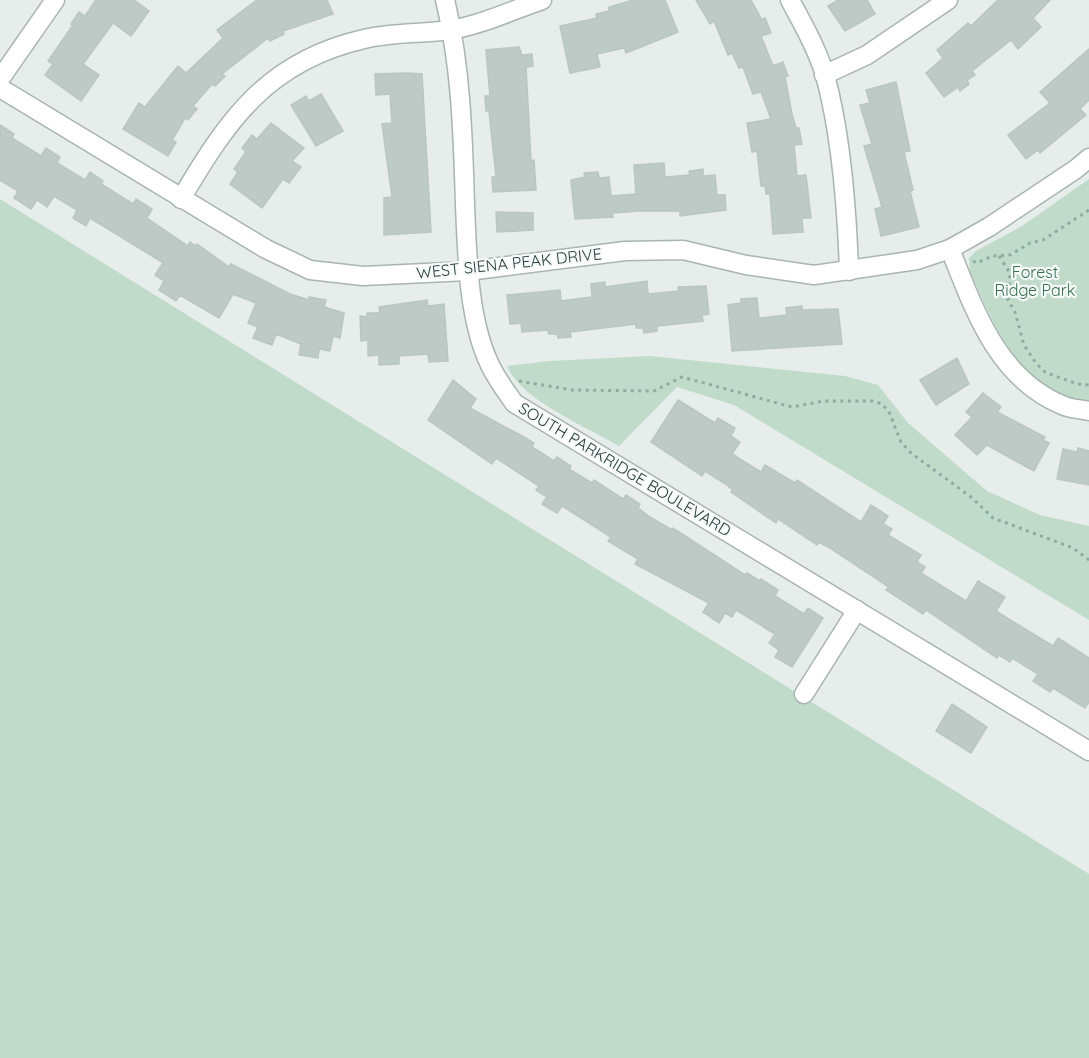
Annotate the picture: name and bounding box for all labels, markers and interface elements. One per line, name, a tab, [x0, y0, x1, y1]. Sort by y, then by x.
street label: WEST SIENA PEAK DRIVE	[415, 243, 603, 283]
park label: Forest Ridge Park	[995, 262, 1075, 300]
street label: SOUTH PARKRIDGE BOULEVARD	[515, 398, 735, 540]

